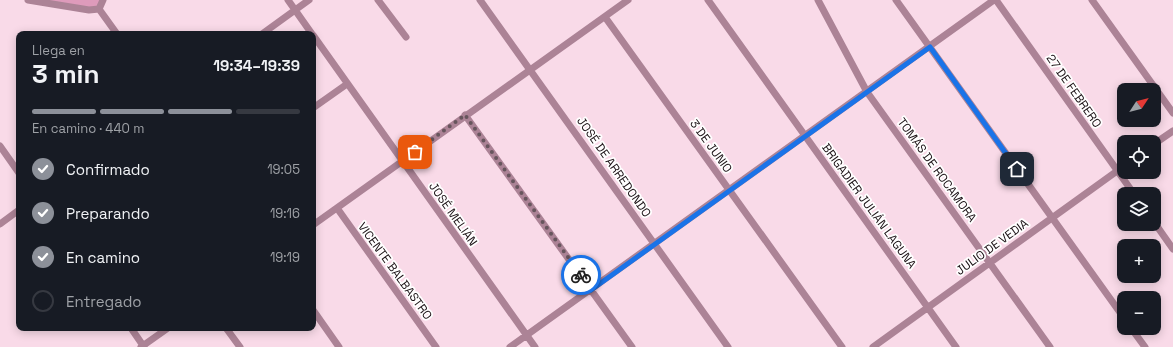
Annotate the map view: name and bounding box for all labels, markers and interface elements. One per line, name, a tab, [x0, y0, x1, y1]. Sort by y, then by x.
text: Llega en	[32, 42, 85, 59]
street label: 27 DE FEBRERO	[1043, 51, 1105, 131]
text: 19:34–19:39	[213, 56, 300, 75]
text: 3 min	[32, 57, 100, 91]
north arrow	[1117, 83, 1161, 127]
map controls	[1117, 83, 1161, 335]
street label: JOSÉ DE ARREDONDO	[573, 114, 655, 220]
street label: TOMÁS DE ROCAMORA	[894, 115, 981, 226]
street label: 3 DE JUNIO	[686, 116, 736, 176]
text: En camino · 440 m	[32, 120, 144, 137]
pin	[398, 135, 432, 169]
button: locate	[1117, 135, 1161, 179]
street label: BRIGADIER JULIÁN LAGUNA	[818, 140, 920, 272]
icon: bag	[404, 141, 426, 163]
pin	[1000, 152, 1034, 186]
icon: check	[32, 158, 54, 180]
icon: home	[1006, 158, 1028, 180]
text: Confirmado	[66, 160, 150, 179]
text: 19:05	[267, 161, 300, 178]
street label: JOSÉ MELIÁN	[425, 179, 481, 249]
button: layers	[1117, 187, 1161, 231]
icon: check	[32, 202, 54, 224]
text: Preparando	[66, 204, 150, 223]
text: 19:16	[270, 205, 300, 222]
street label: JULIO DE VEDIA	[953, 215, 1032, 279]
street label: VICENTE BALBASTRO	[354, 219, 436, 323]
button: +	[1117, 239, 1161, 283]
icon: check	[32, 246, 54, 268]
text: En camino	[66, 248, 140, 267]
text: 19:19	[270, 249, 300, 266]
courier	[561, 255, 601, 295]
icon: bike	[570, 264, 592, 286]
button: −	[1117, 291, 1161, 335]
text: Entregado	[66, 292, 142, 311]

